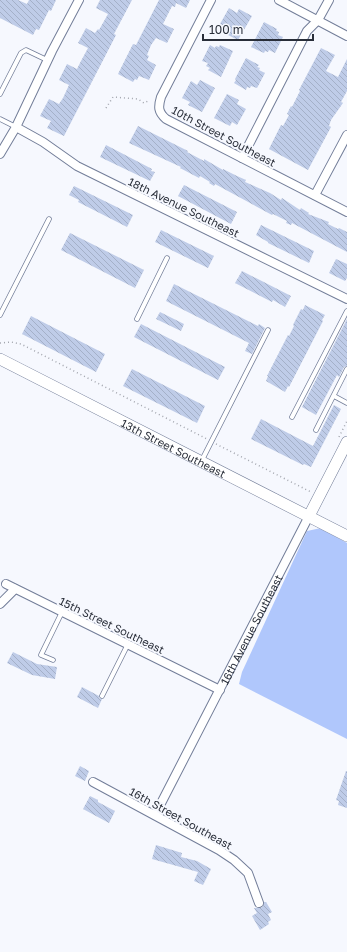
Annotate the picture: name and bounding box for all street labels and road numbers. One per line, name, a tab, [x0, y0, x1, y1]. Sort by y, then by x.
street label: 10th Street Southeast	[170, 103, 278, 169]
street label: 18th Avenue Southeast	[126, 174, 242, 240]
street label: 13th Street Southeast	[119, 416, 228, 480]
street label: 16th Avenue Southeast	[217, 572, 284, 686]
street label: 15th Street Southeast	[57, 594, 167, 656]
street label: 16th Street Southeast	[127, 784, 235, 852]

